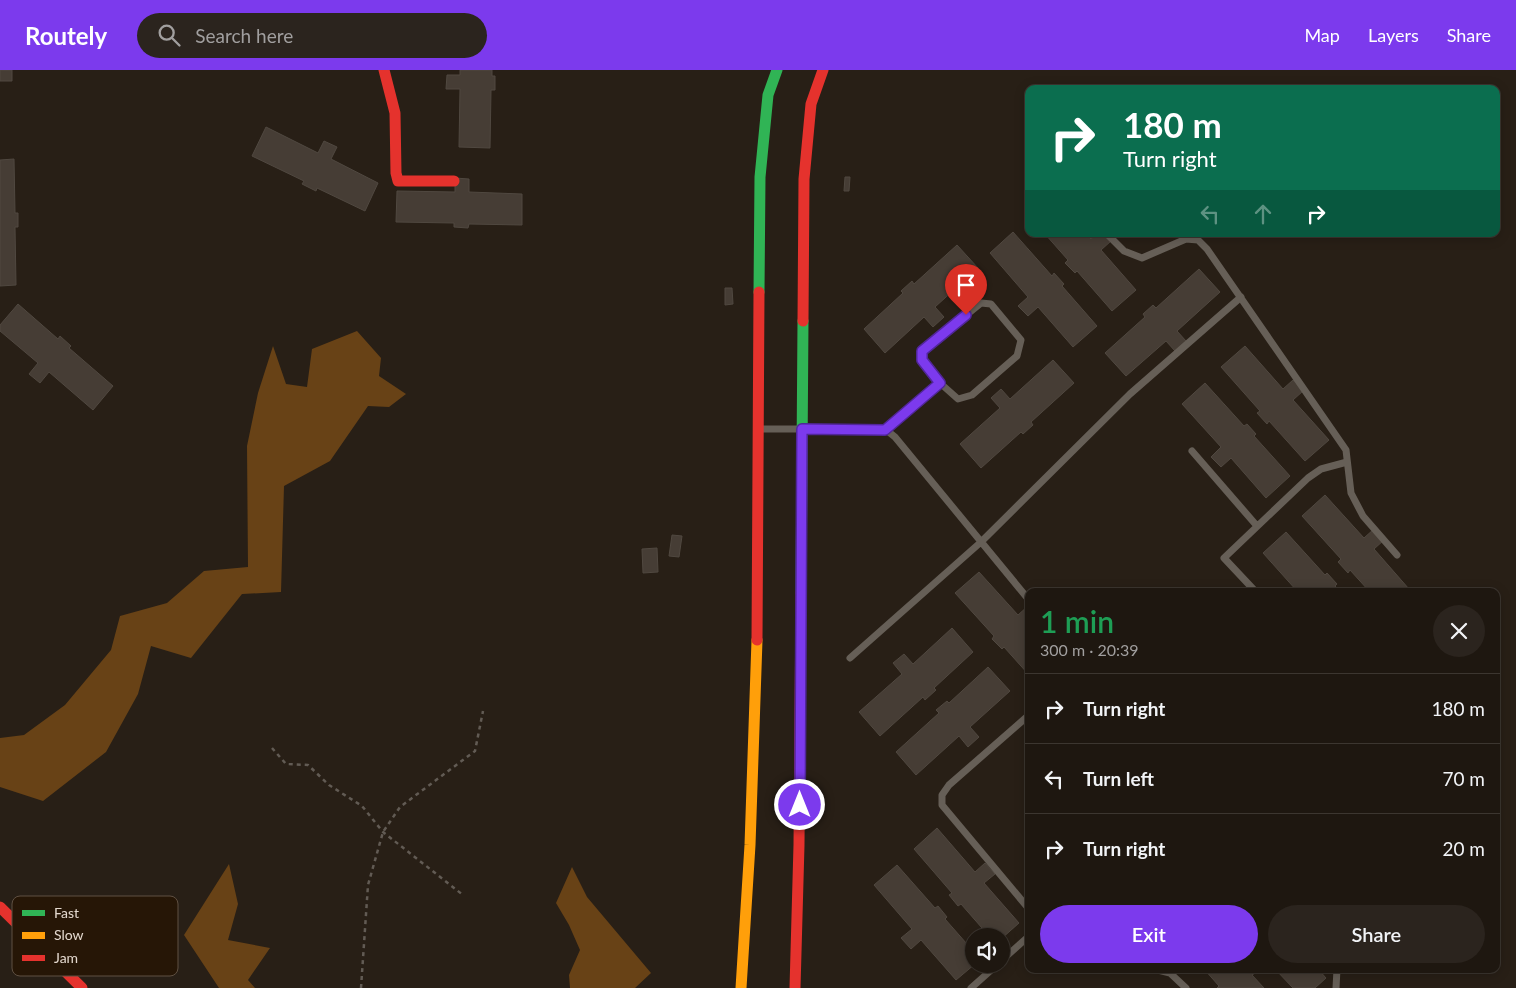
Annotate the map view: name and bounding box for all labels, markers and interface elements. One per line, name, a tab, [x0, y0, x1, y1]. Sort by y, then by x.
search box	[137, 13, 487, 58]
text: Routely	[25, 21, 107, 50]
icon: search	[155, 21, 183, 49]
text: Search here	[195, 24, 293, 47]
text: Map	[1304, 24, 1340, 46]
text: Layers	[1368, 24, 1419, 46]
text: Share	[1447, 24, 1491, 46]
text: 180 m	[1123, 103, 1222, 145]
icon: right	[1040, 105, 1105, 170]
text: Turn right	[1123, 145, 1217, 172]
icon: left	[1196, 200, 1224, 228]
icon: ahead	[1249, 200, 1277, 228]
icon: right	[1302, 200, 1330, 228]
pin	[945, 264, 987, 315]
icon: arrive	[952, 271, 980, 299]
text: 1 min	[1040, 603, 1114, 639]
button: close	[1433, 605, 1485, 657]
text: 300 m · 20:39	[1040, 640, 1139, 659]
icon: right	[1040, 695, 1068, 723]
text: Turn right	[1083, 697, 1165, 720]
text: 180 m	[1431, 697, 1485, 720]
icon: left	[1040, 765, 1068, 793]
text: Turn left	[1083, 767, 1154, 790]
text: 70 m	[1442, 767, 1485, 790]
position arrow	[773, 778, 825, 830]
icon: right	[1040, 835, 1068, 863]
text: Turn right	[1083, 837, 1165, 860]
text: 20 m	[1442, 837, 1485, 860]
legend	[12, 896, 178, 976]
text: Fast	[54, 904, 79, 921]
button: Exit	[1040, 905, 1258, 963]
button: Share	[1268, 905, 1485, 963]
text: Slow	[54, 926, 84, 943]
map controls	[965, 928, 1010, 973]
button: sound	[965, 928, 1010, 973]
text: Jam	[54, 949, 78, 966]

